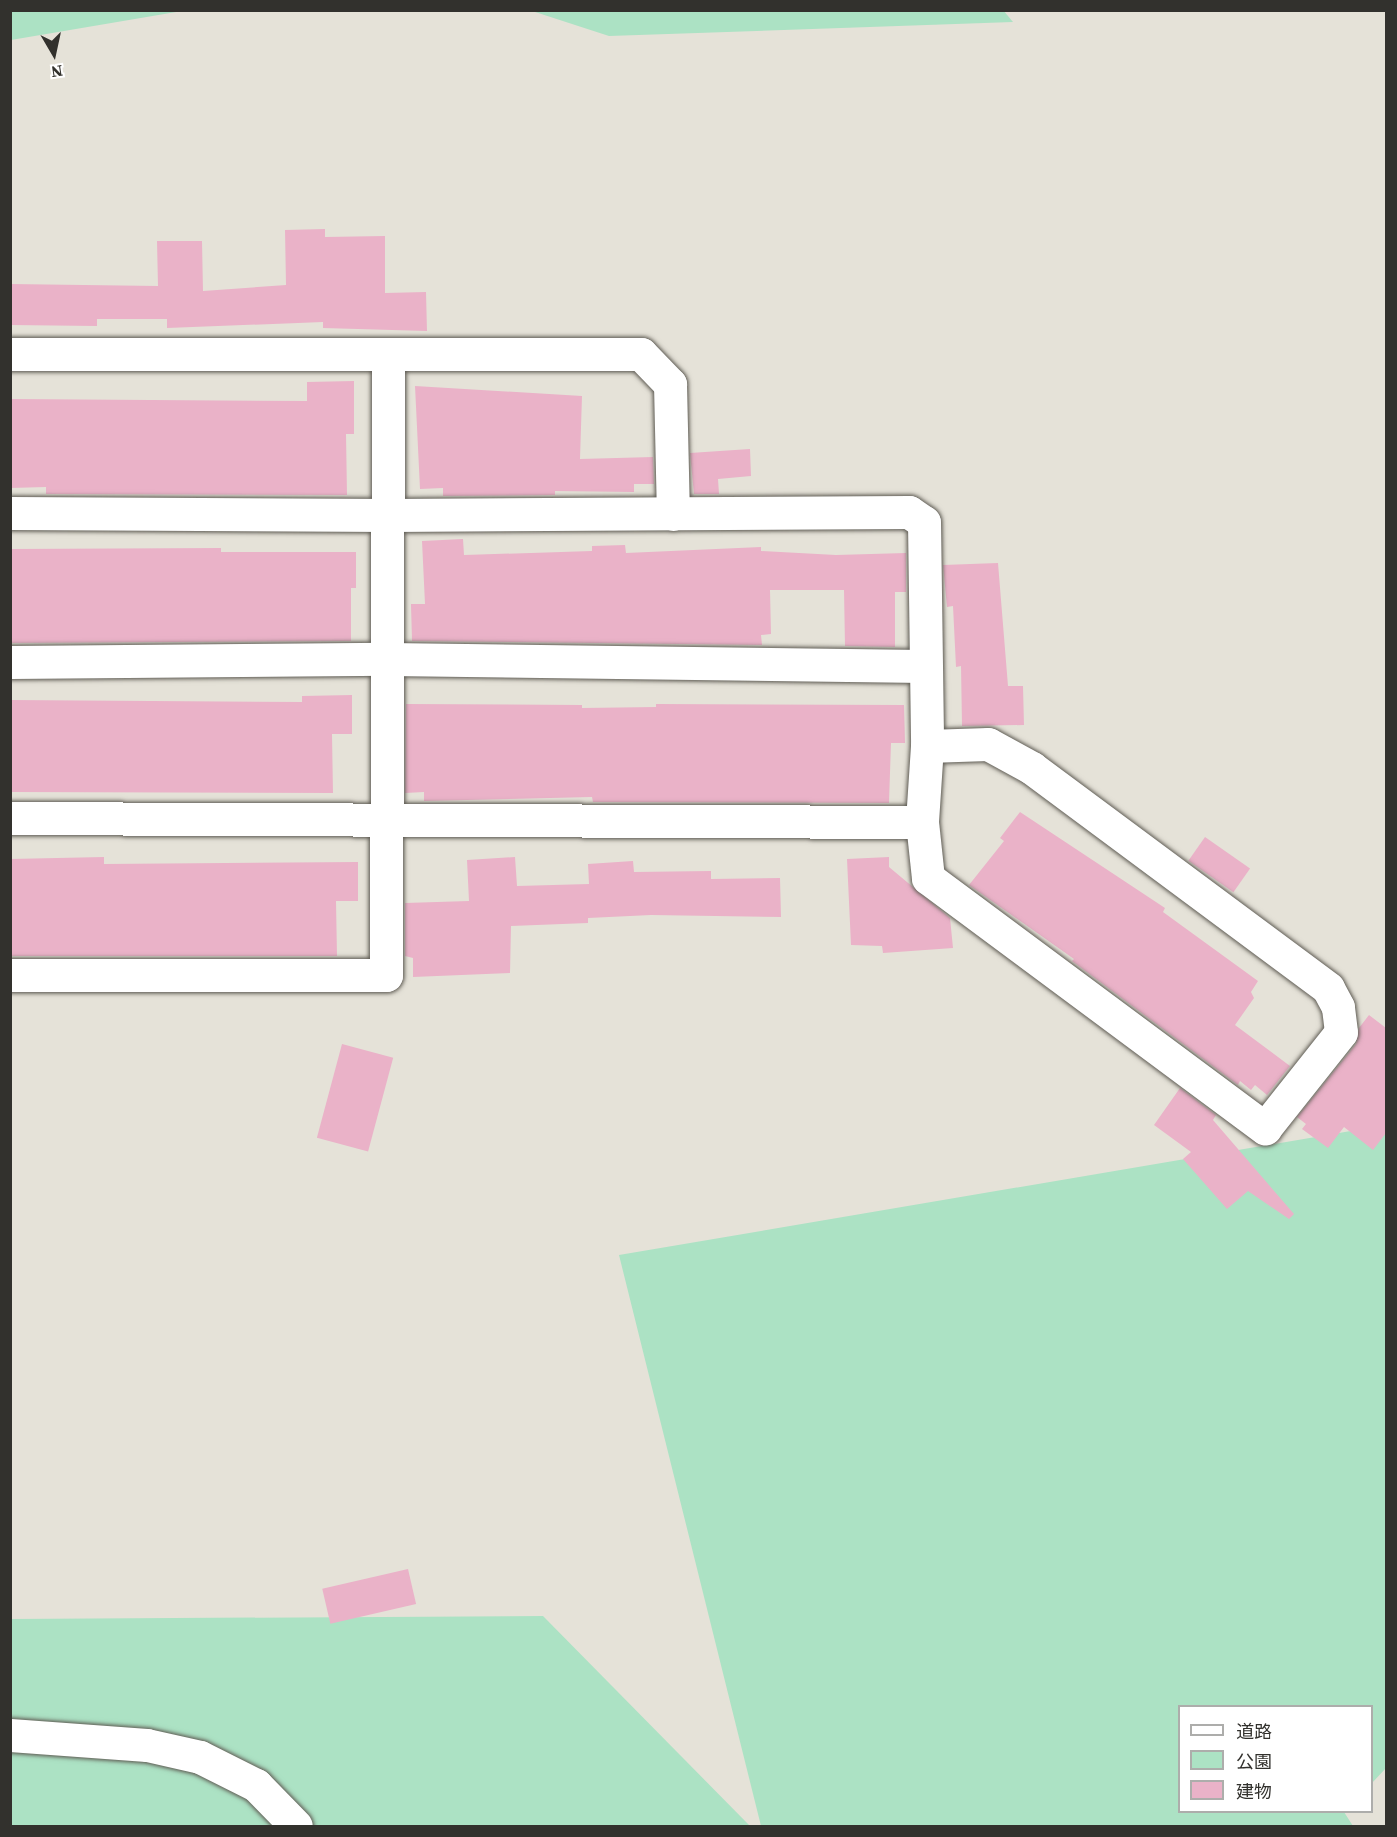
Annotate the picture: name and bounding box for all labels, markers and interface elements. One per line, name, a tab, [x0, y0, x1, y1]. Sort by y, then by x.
north arrow	[24, 24, 84, 84]
text: N	[49, 60, 64, 84]
legend	[1178, 1705, 1373, 1813]
text: 道路	[1236, 1719, 1272, 1744]
text: 公園	[1236, 1749, 1272, 1774]
text: 建物	[1236, 1779, 1272, 1804]

